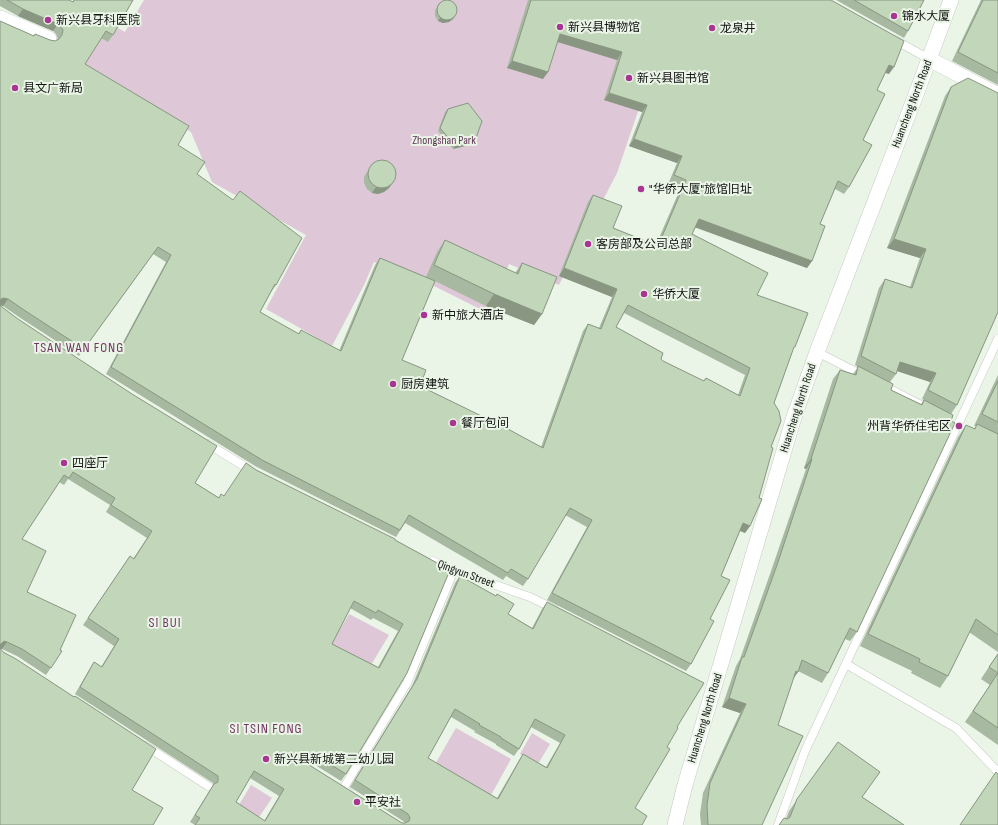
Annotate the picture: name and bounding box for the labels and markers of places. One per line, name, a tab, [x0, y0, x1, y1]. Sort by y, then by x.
place label: 锦水大厦	[902, 9, 950, 24]
marker: 锦水大厦	[889, 11, 899, 21]
place label: 新兴县牙科医院	[56, 13, 140, 28]
marker: 新兴县牙科医院	[43, 15, 53, 25]
place label: 新兴县博物馆	[568, 20, 640, 35]
place label: 龙泉井	[720, 21, 756, 36]
marker: 新兴县博物馆	[555, 22, 565, 32]
marker: 龙泉井	[707, 23, 717, 33]
place label: 新兴县图书馆	[637, 71, 709, 86]
marker: 新兴县图书馆	[624, 73, 634, 83]
place label: 县文广新局	[23, 81, 83, 96]
marker: 县文广新局	[10, 83, 20, 93]
place label: "华侨大厦"旅馆旧址	[649, 182, 752, 197]
marker: "华侨大厦"旅馆旧址	[636, 184, 646, 194]
place label: 客房部及公司总部	[596, 237, 692, 252]
marker: 客房部及公司总部	[583, 239, 593, 249]
place label: 华侨大厦	[652, 287, 700, 302]
marker: 华侨大厦	[639, 289, 649, 299]
place label: 新中旅大酒店	[432, 308, 504, 323]
marker: 新中旅大酒店	[419, 310, 429, 320]
place label: 厨房建筑	[401, 377, 449, 392]
marker: 厨房建筑	[388, 379, 398, 389]
place label: 餐厅包间	[461, 416, 509, 431]
marker: 餐厅包间	[448, 418, 458, 428]
place label: 州背华侨住宅区	[867, 419, 951, 434]
marker: 州背华侨住宅区	[954, 421, 964, 431]
place label: 四座厅	[72, 456, 108, 471]
marker: 四座厅	[59, 458, 69, 468]
place label: 新兴县新城第二幼儿园	[274, 752, 394, 767]
marker: 新兴县新城第二幼儿园	[261, 754, 271, 764]
place label: 平安社	[365, 795, 401, 810]
marker: 平安社	[352, 797, 362, 807]

